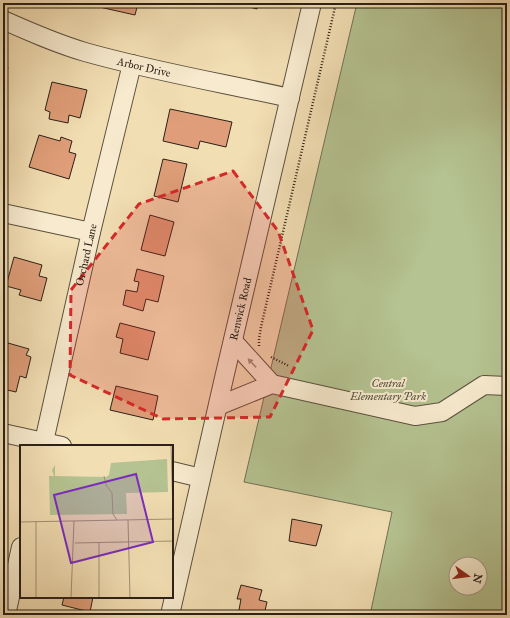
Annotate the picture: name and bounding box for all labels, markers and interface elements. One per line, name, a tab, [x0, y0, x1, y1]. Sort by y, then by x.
street label: Arbor Drive	[115, 54, 172, 79]
street label: Orchard Lane	[73, 222, 99, 287]
street label: Renwick Road	[227, 276, 254, 342]
one-way arrow	[248, 357, 257, 368]
park label: Central Elementary Park	[349, 377, 426, 403]
inset map	[20, 445, 173, 598]
north arrow	[448, 556, 488, 596]
text: N	[470, 572, 485, 585]

